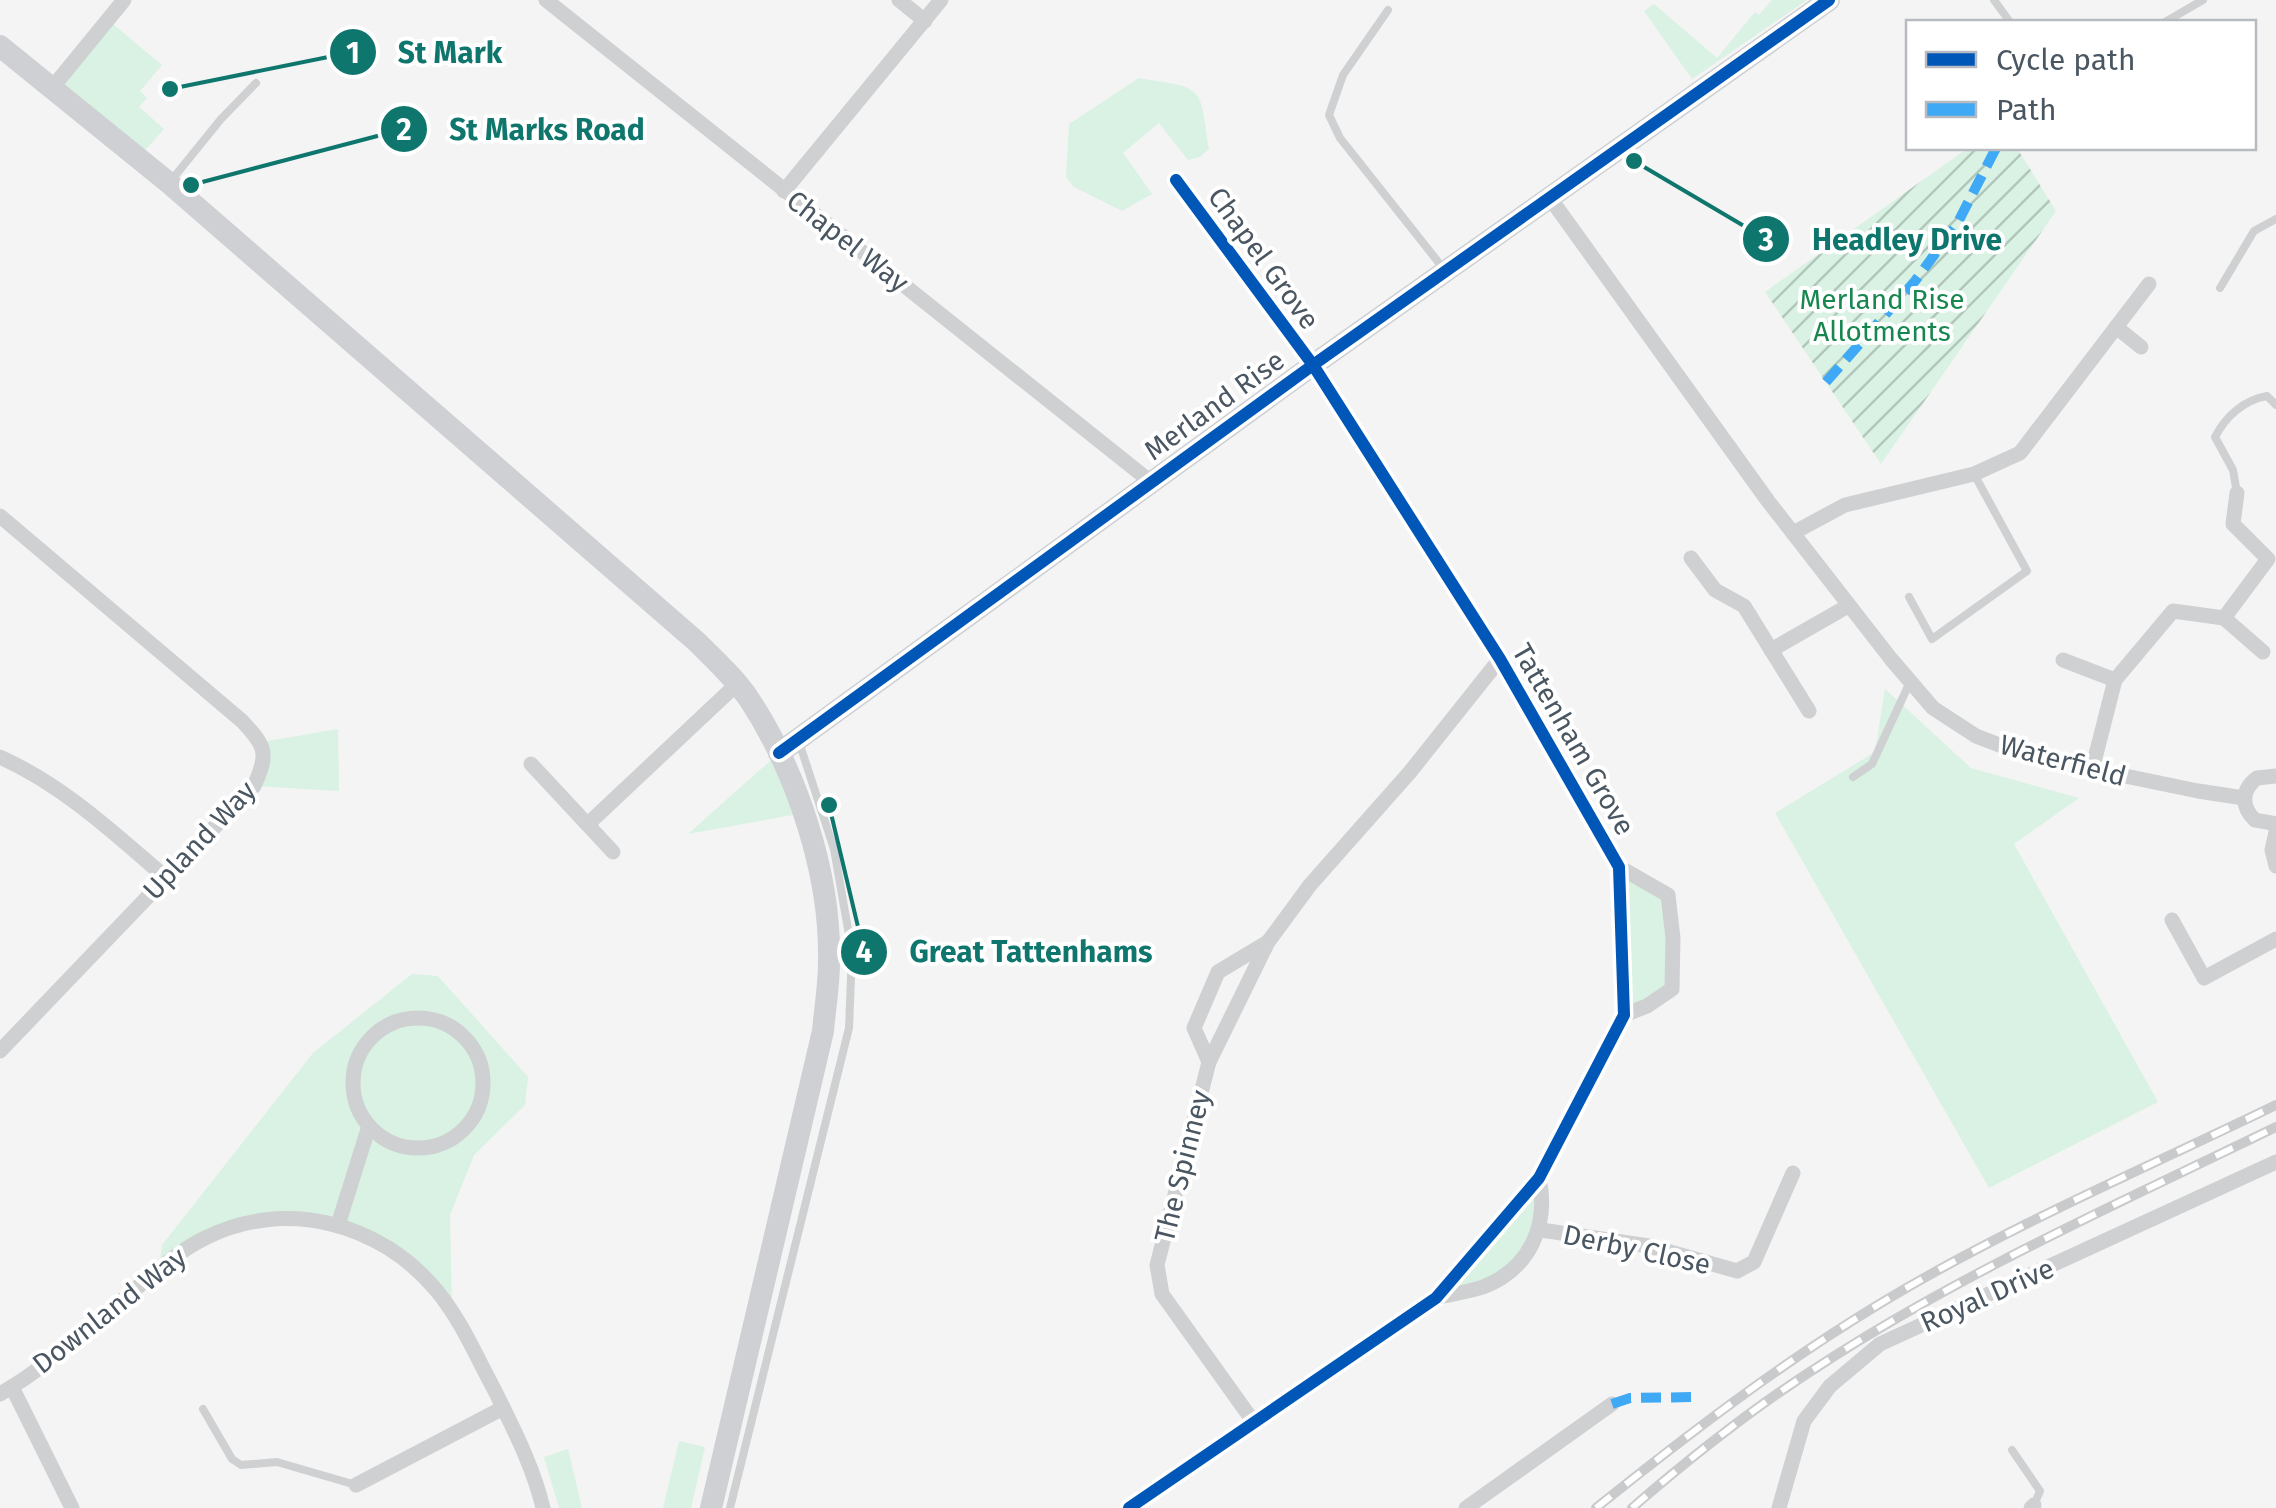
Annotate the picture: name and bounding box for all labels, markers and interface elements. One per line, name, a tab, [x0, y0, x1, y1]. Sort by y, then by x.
legend	[1906, 20, 2256, 150]
callout: St Mark	[328, 22, 522, 82]
text: 1	[346, 35, 360, 71]
text: St Mark	[398, 35, 503, 71]
text: Cycle path	[1996, 42, 2135, 78]
text: Path	[1996, 92, 2057, 128]
callout: St Marks Road	[379, 99, 665, 159]
text: 2	[396, 112, 412, 148]
text: St Marks Road	[449, 112, 645, 148]
street label: Chapel Grove	[1201, 181, 1326, 336]
street label: Chapel Way	[780, 184, 915, 299]
callout: Headley Drive	[1741, 209, 2022, 269]
text: 3	[1757, 222, 1774, 258]
text: Headley Drive	[1812, 222, 2002, 258]
park label: Merland Rise Allotments	[1800, 283, 1964, 348]
street label: Merland Rise	[1138, 344, 1291, 467]
street label: Tattenham Grove	[1505, 638, 1642, 841]
street label: Waterfield	[1996, 728, 2130, 793]
street label: Upland Way	[136, 774, 263, 906]
callout: Great Tattenhams	[839, 922, 1173, 982]
text: 4	[856, 934, 873, 970]
text: Great Tattenhams	[909, 934, 1153, 970]
street label: The Spinney	[1148, 1087, 1217, 1245]
street label: Derby Close	[1560, 1218, 1714, 1281]
street label: Downland Way	[26, 1240, 193, 1381]
street label: Royal Drive	[1915, 1251, 2059, 1339]

